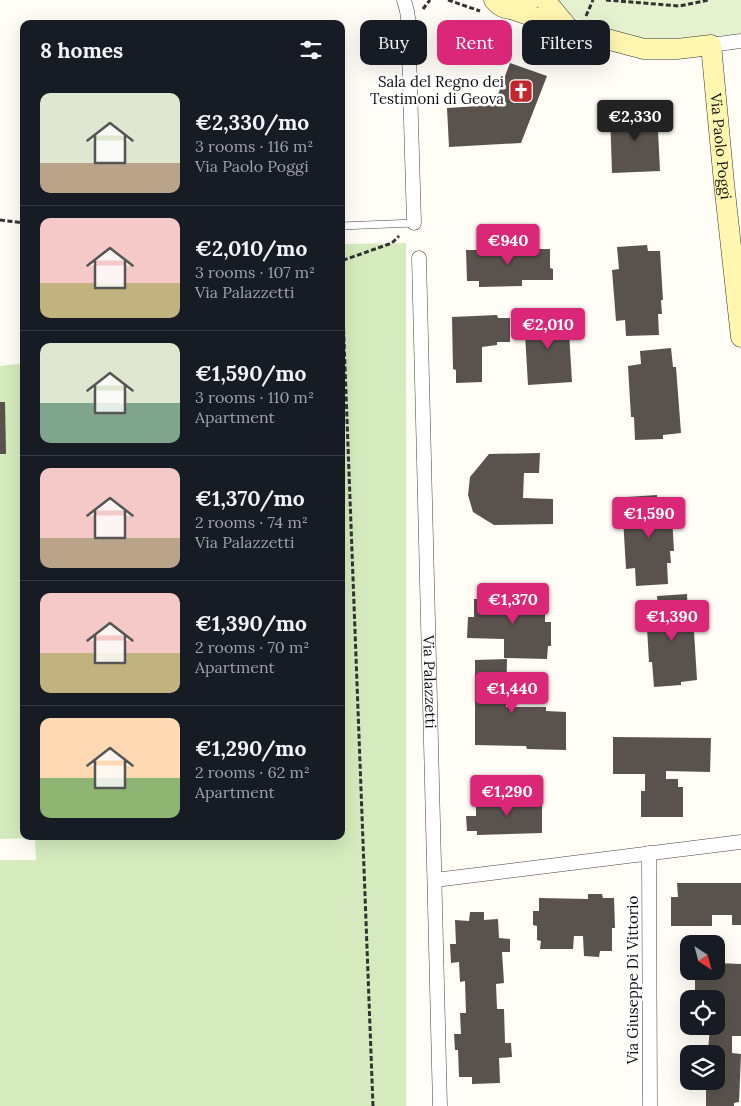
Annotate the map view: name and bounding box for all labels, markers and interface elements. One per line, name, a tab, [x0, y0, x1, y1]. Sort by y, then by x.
chip: Buy	[360, 20, 427, 65]
chip: Rent	[437, 20, 512, 65]
chip: Filters	[522, 20, 610, 65]
icon: filters	[297, 36, 325, 64]
text: 8 homes	[40, 37, 123, 64]
place label: Sala del Regno dei Testimoni di Geova	[370, 72, 504, 108]
church icon: Sala del Regno dei Testimoni di Geova	[508, 78, 534, 104]
street label: Via Paolo Poggi	[706, 91, 736, 200]
pin: €2,330	[594, 100, 676, 142]
text: €2,330	[608, 106, 662, 126]
text: €2,330/mo	[195, 109, 309, 136]
icon: home	[80, 113, 140, 173]
text: 3 rooms · 116 m²	[195, 136, 313, 156]
text: Via Paolo Poggi	[195, 156, 309, 176]
pin: €940	[478, 224, 538, 266]
text: €940	[487, 230, 529, 250]
text: €2,010/mo	[195, 235, 307, 262]
icon: home	[80, 238, 140, 298]
text: 3 rooms · 107 m²	[195, 262, 315, 282]
text: Via Palazzetti	[195, 282, 294, 302]
pin: €2,010	[507, 308, 589, 350]
text: €2,010	[522, 314, 574, 334]
text: €1,590/mo	[195, 360, 306, 387]
icon: home	[80, 363, 140, 423]
text: 3 rooms · 110 m²	[195, 387, 314, 407]
text: Apartment	[195, 407, 275, 427]
text: €1,370/mo	[195, 485, 305, 512]
icon: home	[80, 488, 140, 548]
pin: €1,590	[608, 496, 690, 539]
text: €1,590	[623, 503, 675, 523]
text: 2 rooms · 74 m²	[195, 512, 308, 532]
text: Via Palazzetti	[195, 532, 294, 552]
pin: €1,370	[472, 582, 554, 625]
text: €1,370	[488, 589, 538, 609]
pin: €1,390	[631, 600, 713, 642]
text: €1,390	[646, 606, 698, 626]
text: €1,390/mo	[195, 610, 307, 637]
icon: home	[80, 613, 140, 673]
street label: Via Palazzetti	[419, 634, 441, 729]
text: 2 rooms · 70 m²	[195, 637, 309, 657]
text: Apartment	[195, 657, 275, 677]
pin: €1,440	[471, 672, 553, 714]
text: €1,440	[486, 678, 538, 698]
text: €1,290/mo	[195, 735, 306, 762]
icon: home	[80, 738, 140, 798]
text: 2 rooms · 62 m²	[195, 762, 310, 782]
pin: €1,290	[466, 774, 548, 817]
text: €1,290	[481, 781, 533, 801]
text: Apartment	[195, 782, 275, 802]
street label: Via Giuseppe Di Vittorio	[623, 896, 642, 1065]
north arrow	[680, 935, 725, 980]
map controls	[680, 935, 725, 1090]
button: locate	[680, 990, 725, 1035]
button: layers	[680, 1045, 725, 1090]

